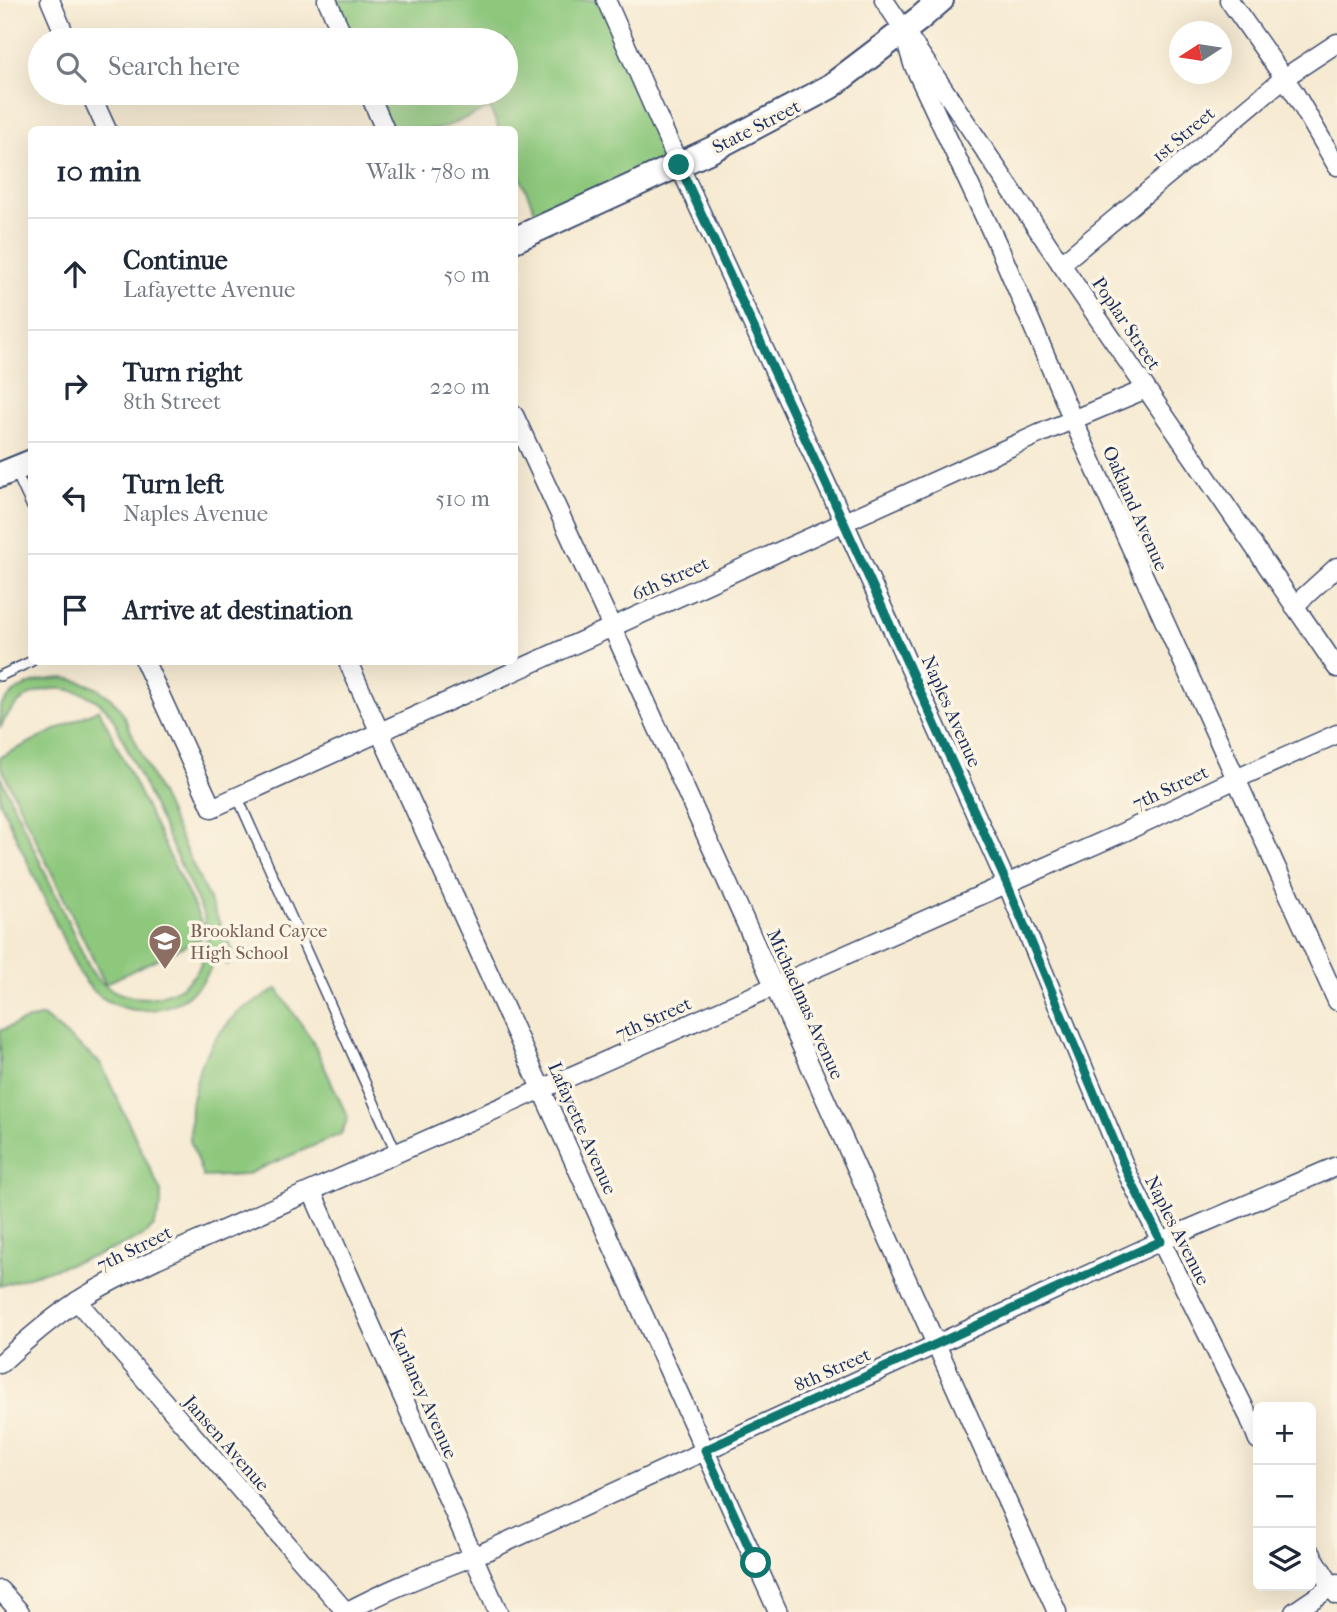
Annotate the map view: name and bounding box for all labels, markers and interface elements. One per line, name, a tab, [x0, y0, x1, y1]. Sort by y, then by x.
north arrow	[1169, 21, 1232, 84]
search box	[28, 28, 518, 105]
icon: search	[52, 48, 90, 86]
text: Search here	[108, 51, 240, 82]
street label: State Street	[709, 95, 804, 158]
street label: 1st Street	[1148, 102, 1220, 167]
route end	[663, 149, 694, 180]
text: 10 min	[56, 154, 141, 189]
text: Walk · 780 m	[366, 158, 490, 185]
text: Continue	[123, 245, 228, 276]
icon: ahead	[56, 255, 94, 293]
text: 50 m	[443, 261, 490, 288]
street label: Poplar Street	[1087, 273, 1165, 374]
text: Lafayette Avenue	[123, 276, 296, 303]
text: Turn right	[123, 357, 243, 388]
icon: right	[56, 367, 94, 405]
text: 220 m	[430, 373, 490, 400]
text: 8th Street	[123, 388, 221, 415]
street label: Oakland Avenue	[1098, 443, 1172, 574]
text: Turn left	[123, 469, 224, 500]
icon: left	[56, 479, 94, 517]
text: 510 m	[435, 485, 490, 512]
text: Naples Avenue	[123, 500, 268, 527]
street label: 6th Street	[628, 552, 713, 606]
icon: arrive	[56, 591, 94, 629]
text: Arrive at destination	[123, 595, 353, 626]
street label: Naples Avenue	[917, 652, 986, 771]
street label: 7th Street	[1129, 761, 1212, 815]
place label: Brookland Cayce High School	[190, 920, 328, 964]
school or university icon: Brookland Cayce High School	[146, 922, 184, 971]
street label: Michaelmas Avenue	[762, 926, 848, 1083]
street label: 7th Street	[612, 992, 695, 1045]
street label: Lafayette Avenue	[543, 1059, 621, 1198]
street label: Naples Avenue	[1140, 1172, 1214, 1289]
street label: 7th Street	[93, 1221, 176, 1277]
street label: Karlaney Avenue	[384, 1325, 462, 1462]
street label: 8th Street	[791, 1343, 874, 1396]
street label: Jansen Avenue	[177, 1390, 274, 1496]
map controls	[1253, 1402, 1316, 1591]
button: +	[1253, 1402, 1316, 1465]
button: −	[1253, 1465, 1316, 1528]
button: layers	[1253, 1528, 1316, 1591]
route start	[740, 1547, 771, 1578]

